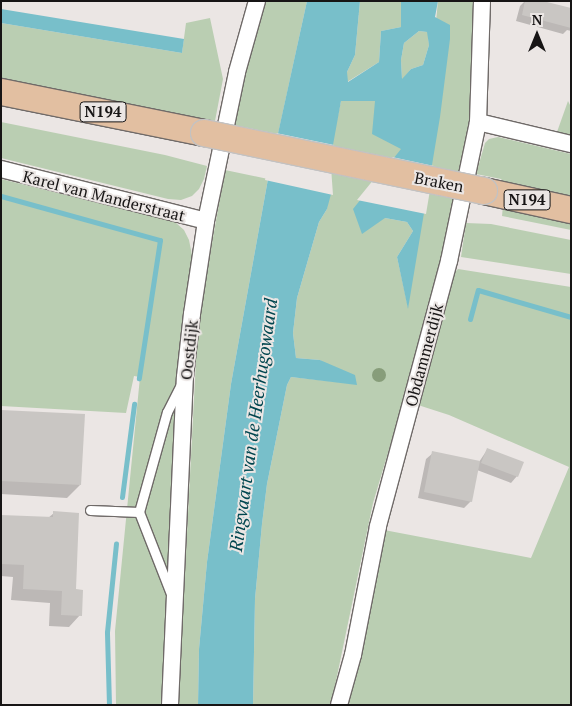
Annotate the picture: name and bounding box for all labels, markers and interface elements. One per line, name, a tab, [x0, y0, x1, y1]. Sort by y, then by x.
north arrow	[512, 10, 562, 60]
text: N	[532, 10, 542, 29]
road number: N194	[79, 100, 127, 124]
street label: Karel van Manderstraat	[21, 167, 187, 225]
street label: Braken	[413, 168, 465, 196]
road number: N194	[503, 188, 551, 212]
water label: Ringvaart van de Heerhugowaard	[225, 297, 281, 553]
street label: Obdammerdijk	[401, 301, 447, 409]
street label: Oostdijk	[176, 319, 202, 381]

